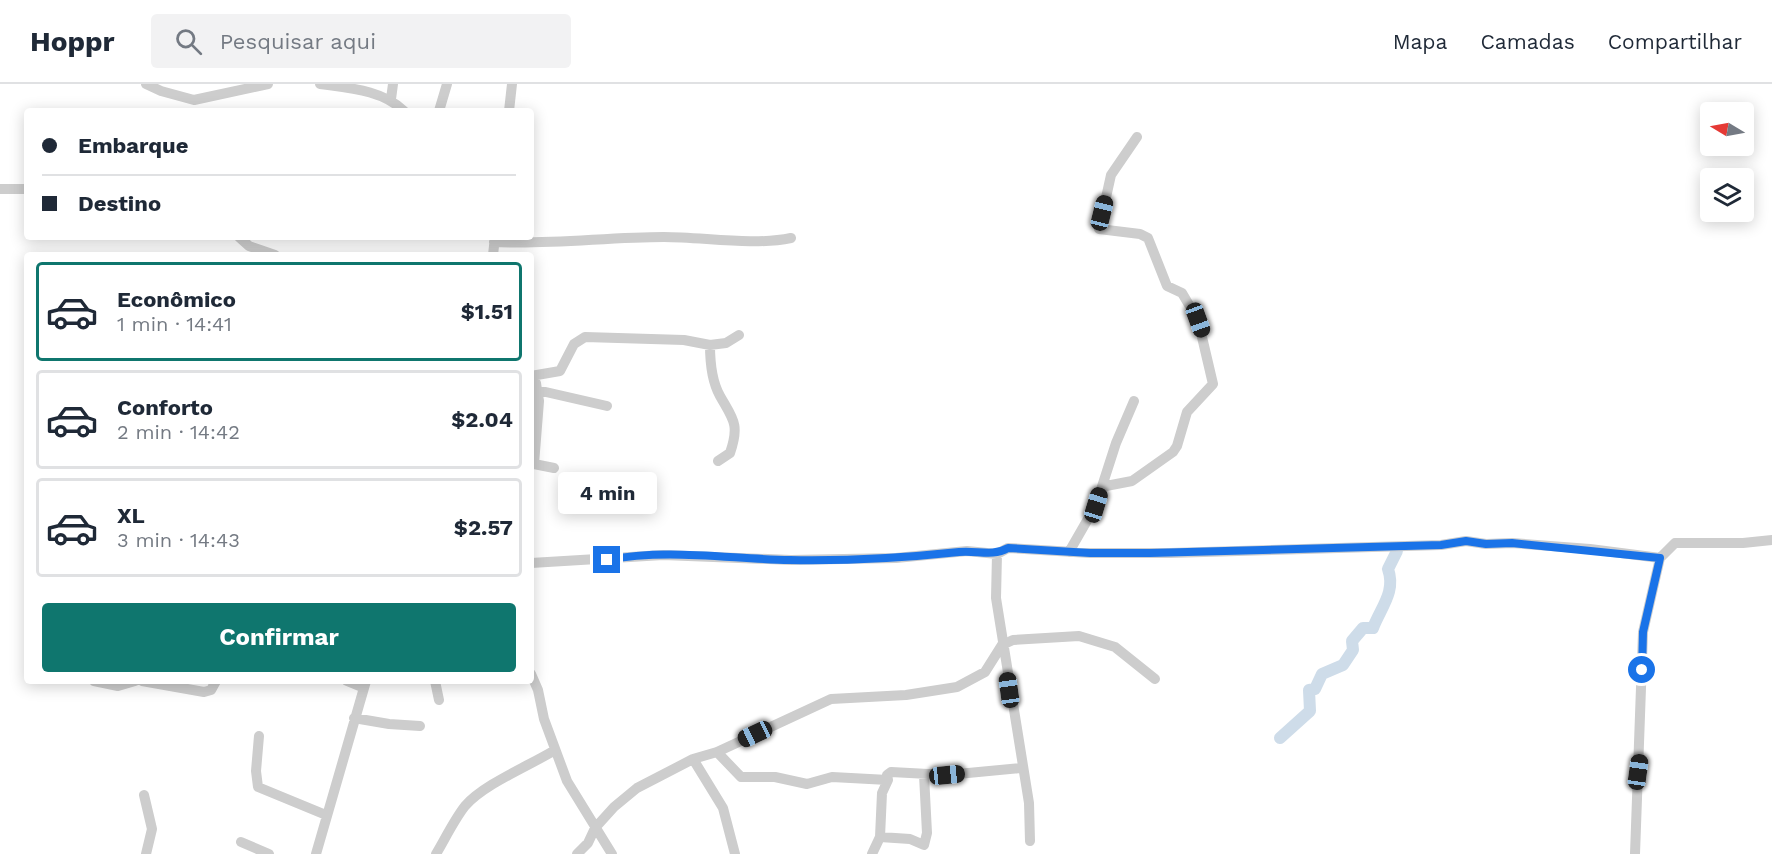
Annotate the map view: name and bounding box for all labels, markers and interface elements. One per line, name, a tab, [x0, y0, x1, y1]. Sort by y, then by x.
search box	[151, 14, 571, 68]
text: Hoppr	[30, 25, 115, 58]
icon: search	[172, 25, 205, 58]
text: Pesquisar aqui	[220, 29, 376, 54]
text: Mapa	[1393, 29, 1447, 54]
text: Camadas	[1480, 29, 1575, 54]
text: Compartilhar	[1608, 29, 1742, 54]
north arrow	[1700, 102, 1754, 156]
map controls	[1700, 102, 1754, 222]
text: Embarque	[78, 133, 188, 158]
button: layers	[1700, 168, 1754, 222]
text: Destino	[78, 191, 161, 216]
car	[1089, 193, 1115, 233]
icon: car	[45, 285, 99, 339]
text: Econômico	[117, 287, 236, 312]
text: $1.51	[461, 299, 513, 324]
car	[1183, 300, 1213, 340]
text: 1 min · 14:41	[117, 312, 232, 336]
icon: car	[45, 393, 99, 447]
text: Conforto	[117, 395, 213, 420]
text: $2.04	[451, 407, 513, 432]
text: 2 min · 14:42	[117, 420, 240, 444]
callout: 4 min	[558, 473, 656, 515]
text: 4 min	[580, 481, 635, 505]
car	[1082, 485, 1110, 525]
icon: car	[45, 501, 99, 555]
text: XL	[117, 503, 145, 528]
text: $2.57	[454, 515, 513, 540]
text: 3 min · 14:43	[117, 528, 240, 552]
route end	[593, 546, 620, 573]
button: Confirmar	[42, 603, 516, 672]
route start	[1628, 656, 1655, 683]
car	[998, 671, 1020, 709]
car	[735, 718, 775, 750]
car	[1627, 753, 1649, 791]
car	[928, 764, 966, 786]

